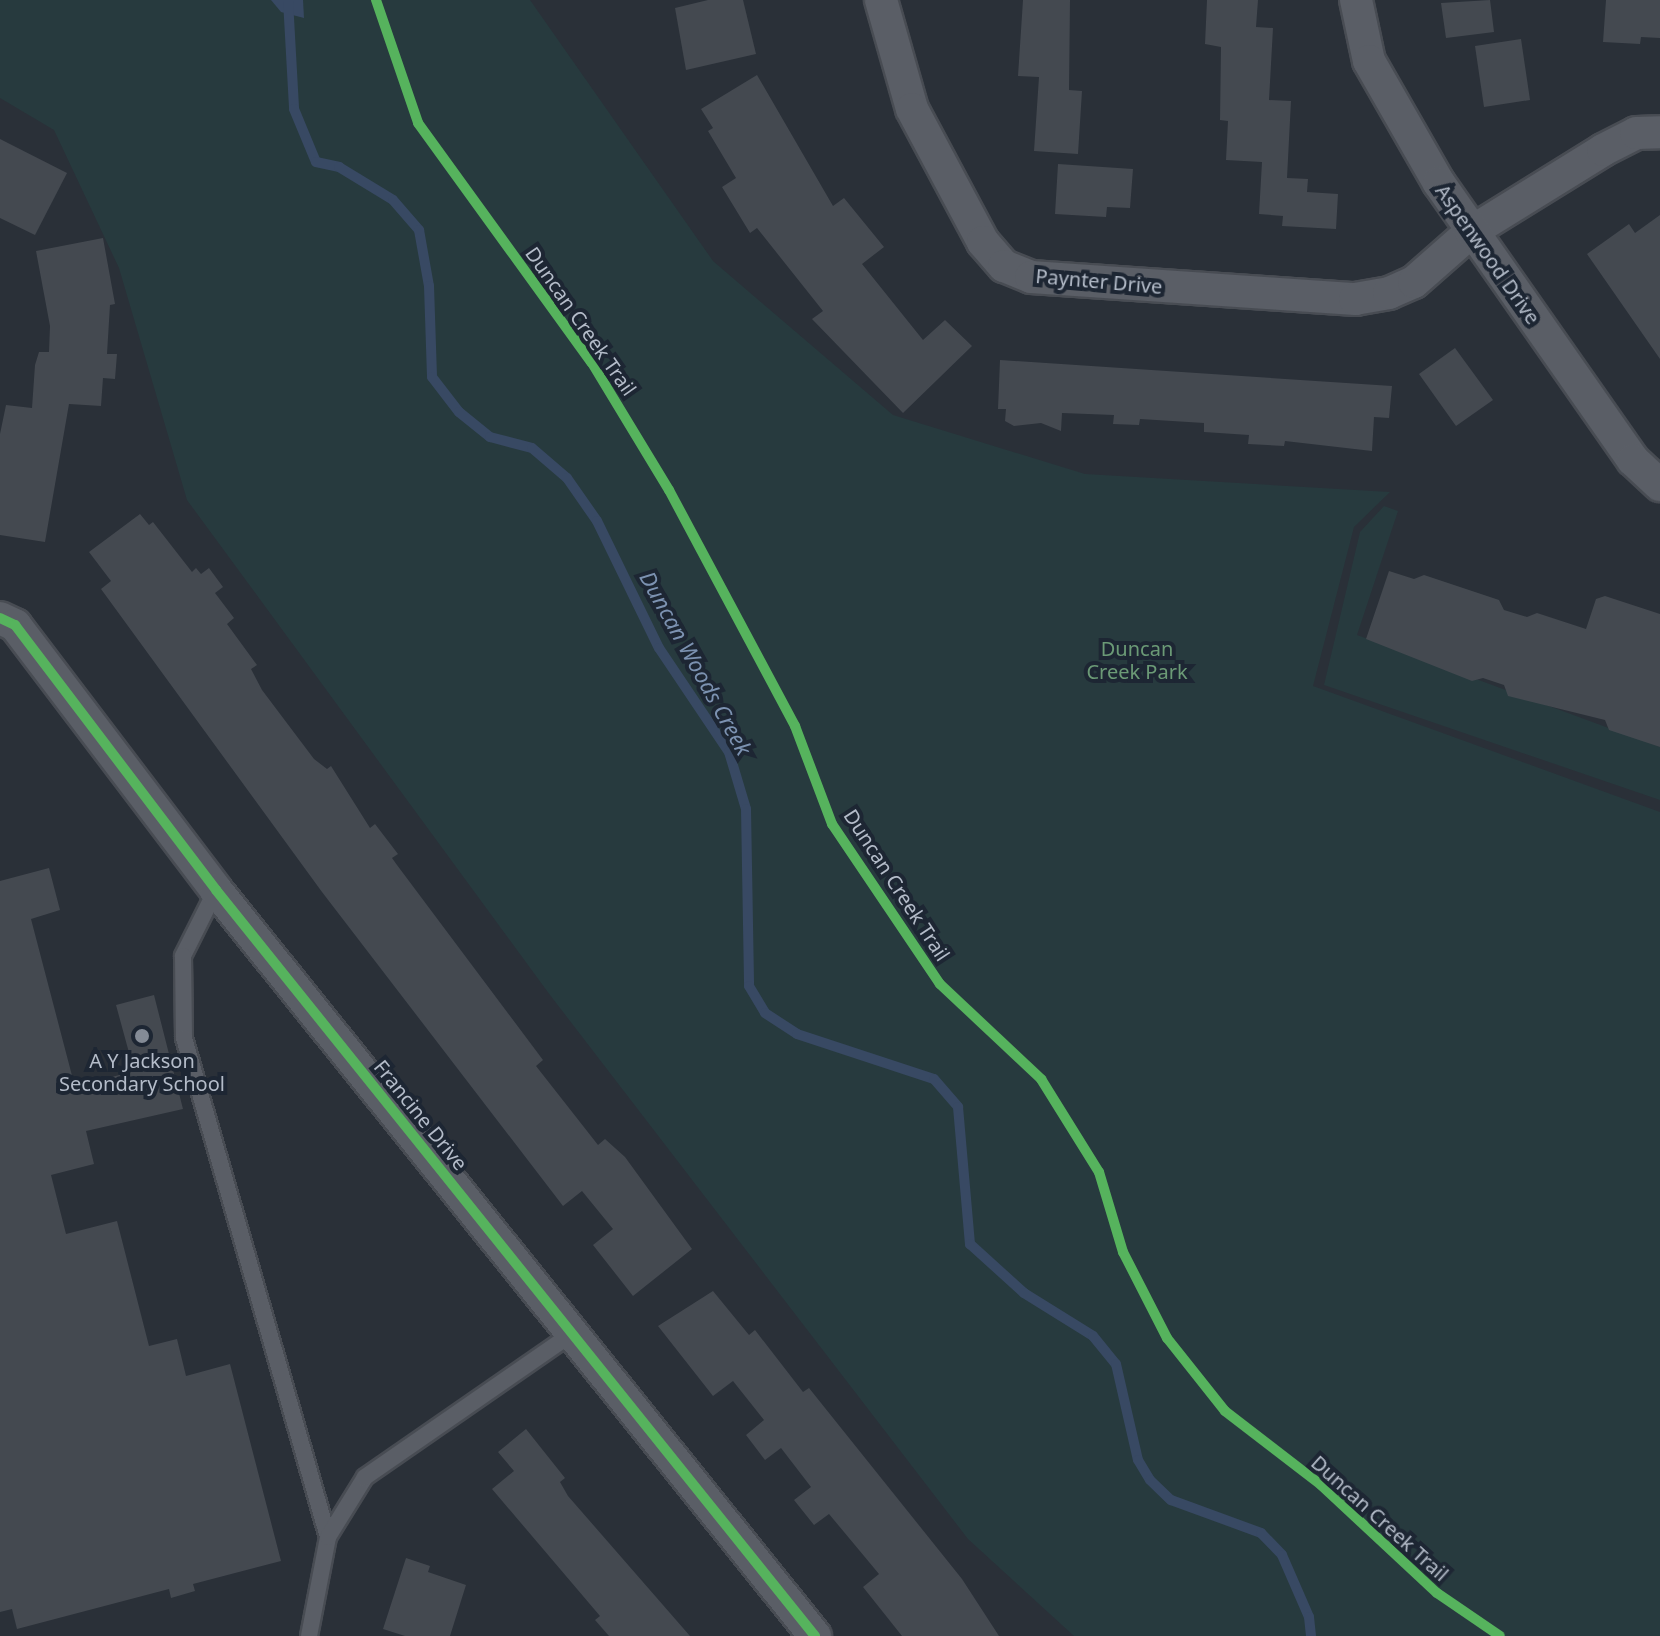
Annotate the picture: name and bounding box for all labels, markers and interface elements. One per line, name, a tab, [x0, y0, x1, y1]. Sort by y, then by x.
street label: Aspenwood Drive	[1431, 179, 1545, 329]
street label: Duncan Creek Trail	[521, 242, 641, 400]
street label: Paynter Drive	[1035, 263, 1163, 299]
water label: Duncan Woods Creek	[634, 566, 758, 760]
park label: Duncan Creek Park	[1086, 636, 1188, 683]
street label: Duncan Creek Trail	[839, 805, 955, 965]
marker: A Y Jackson Secondary School	[133, 1027, 151, 1045]
place label: A Y Jackson Secondary School	[59, 1048, 225, 1095]
street label: Francine Drive	[369, 1055, 473, 1175]
street label: Duncan Creek Trail	[1307, 1450, 1453, 1586]

